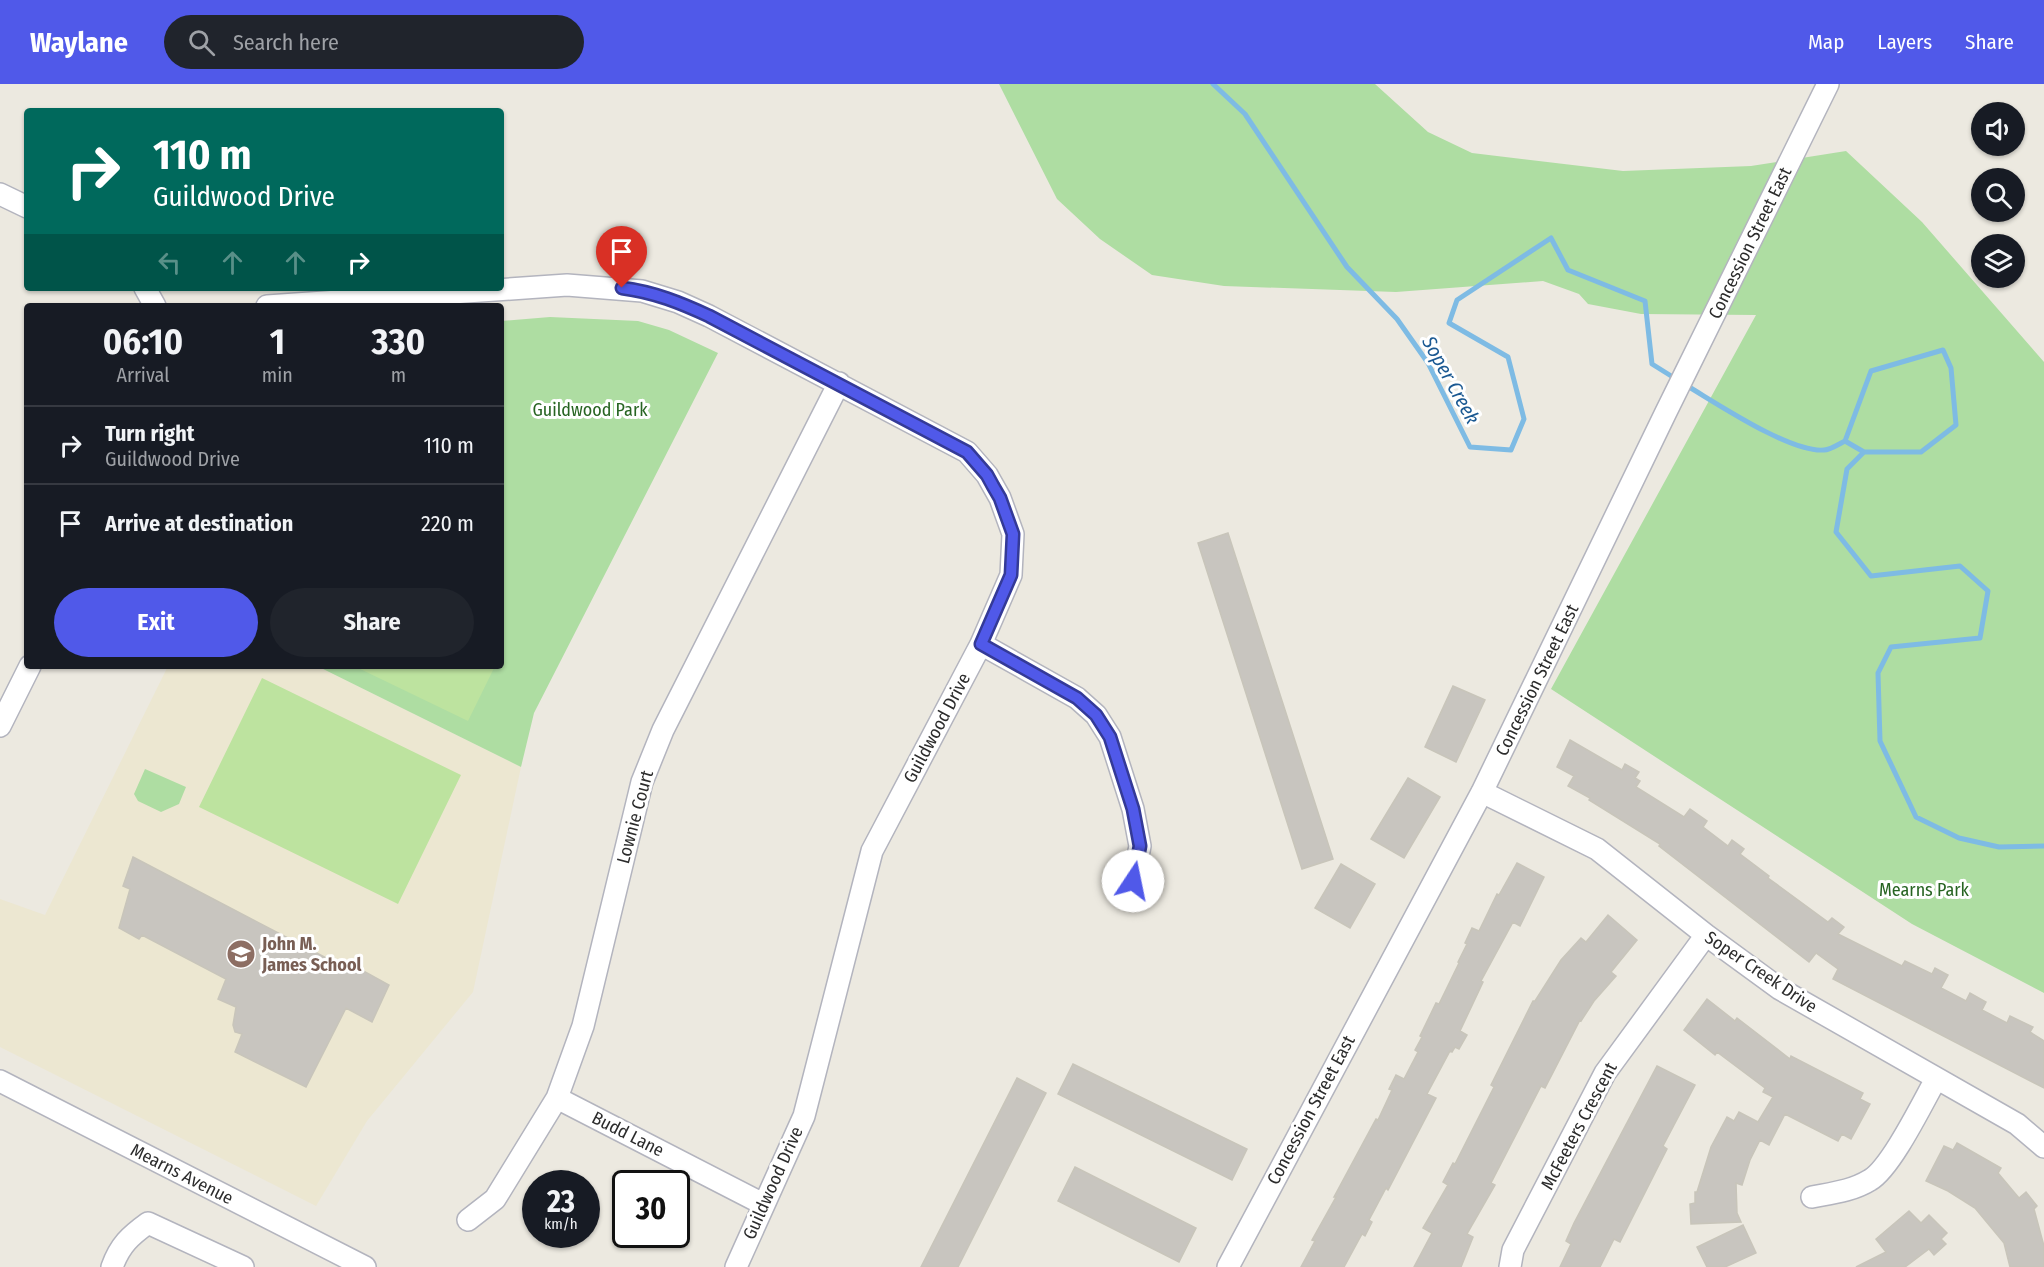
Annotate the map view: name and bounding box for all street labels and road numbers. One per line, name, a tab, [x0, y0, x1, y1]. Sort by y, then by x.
street label: Concession Street East	[1704, 164, 1796, 322]
street label: Concession Street East	[1491, 601, 1583, 759]
street label: Guildwood Drive	[899, 669, 975, 787]
street label: Lownie Court	[612, 768, 658, 866]
street label: Soper Creek Drive	[1701, 926, 1821, 1018]
street label: Concession Street East	[1262, 1032, 1360, 1188]
street label: McFeeters Crescent	[1536, 1059, 1622, 1193]
street label: Budd Lane	[588, 1107, 668, 1162]
street label: Guildwood Drive	[738, 1123, 808, 1243]
street label: Mearns Avenue	[127, 1139, 237, 1209]

